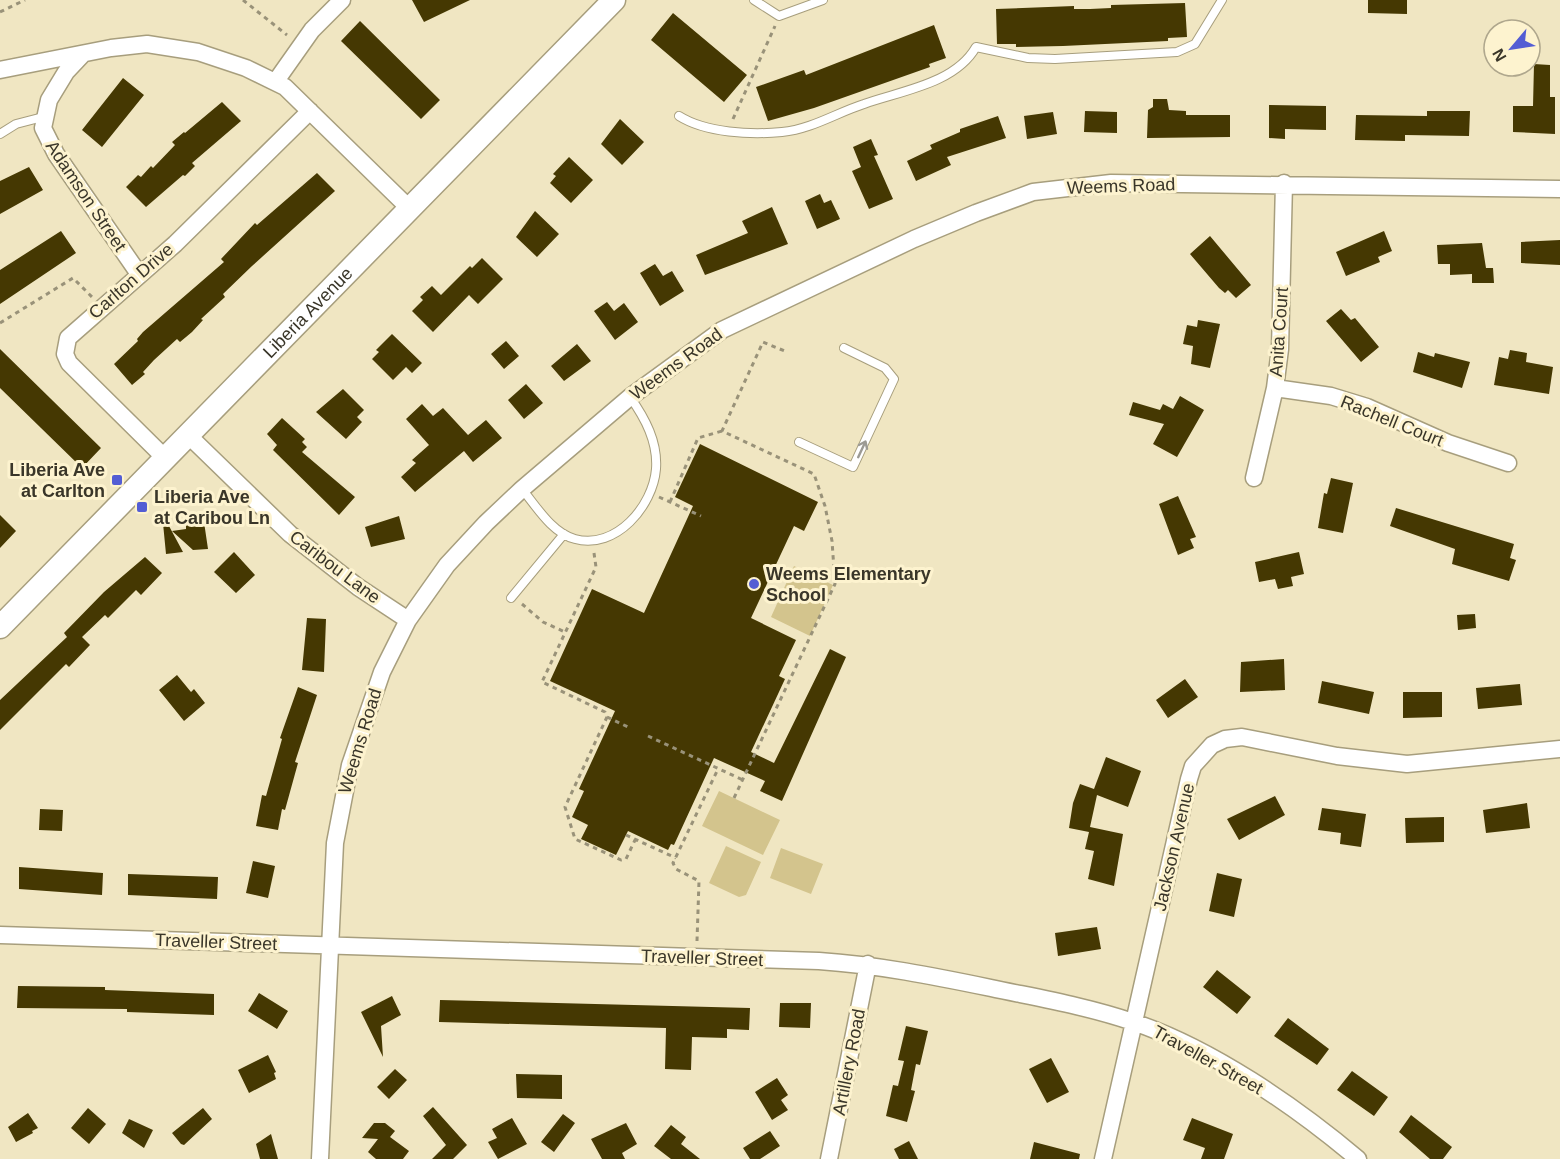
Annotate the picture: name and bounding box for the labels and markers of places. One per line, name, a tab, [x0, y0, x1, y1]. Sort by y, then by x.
place label: Liberia Ave at Carlton	[9, 460, 105, 501]
marker: Liberia Ave at Carlton	[110, 473, 124, 487]
place label: Liberia Ave at Caribou Ln	[154, 487, 270, 528]
marker: Liberia Ave at Caribou Ln	[135, 500, 149, 514]
place label: Weems Elementary School	[766, 564, 931, 605]
marker: Weems Elementary School	[747, 577, 761, 591]

